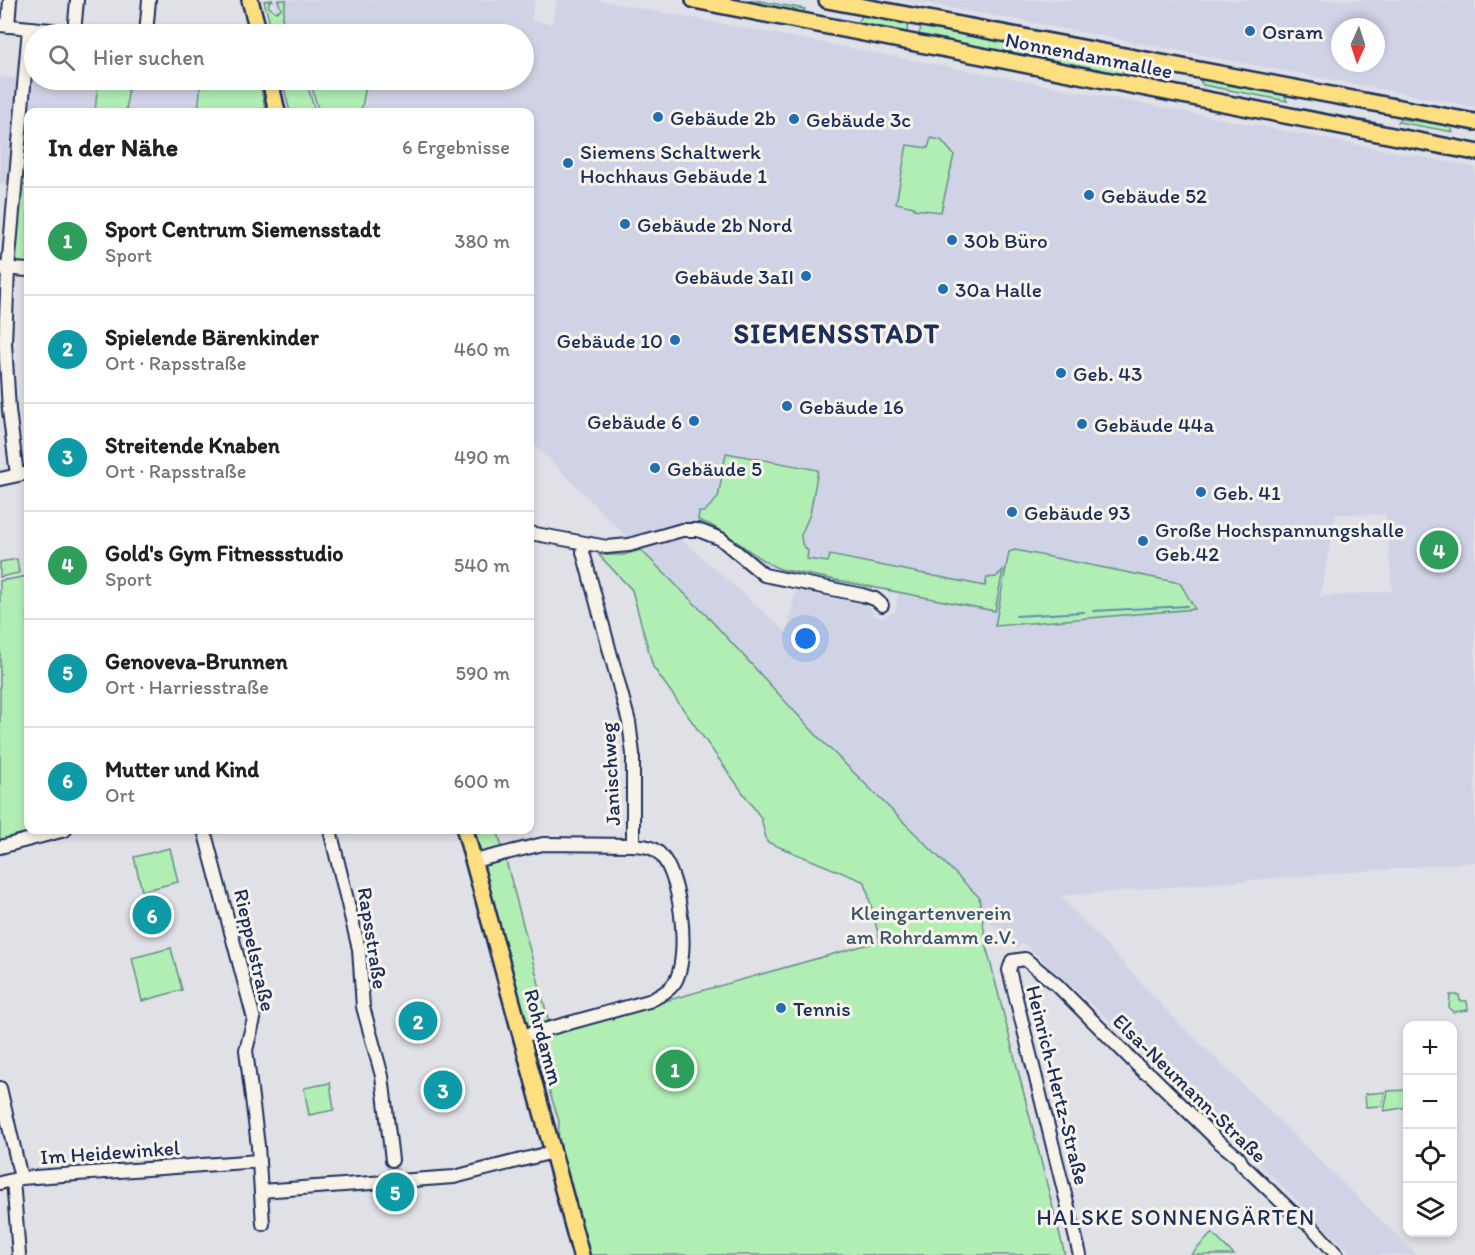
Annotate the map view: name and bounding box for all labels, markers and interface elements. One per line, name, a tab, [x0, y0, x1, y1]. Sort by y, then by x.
north arrow	[1331, 18, 1385, 72]
place label: Osram	[1262, 19, 1323, 44]
search box	[24, 24, 534, 90]
marker: Osram	[1243, 24, 1257, 38]
street label: Nonnendammallee	[1003, 27, 1175, 83]
icon: search	[45, 41, 78, 74]
text: Hier suchen	[93, 44, 204, 71]
place label: Gebäude 2b	[670, 105, 776, 130]
place label: Gebäude 3c	[806, 107, 911, 132]
marker: Gebäude 2b	[651, 110, 665, 124]
marker: Gebäude 3c	[787, 112, 801, 126]
text: In der Nähe	[48, 131, 178, 163]
text: 6 Ergebnisse	[402, 135, 510, 159]
place label: Siemens Schaltwerk Hochhaus Gebäude 1	[580, 139, 767, 188]
marker: Siemens Schaltwerk Hochhaus Gebäude 1	[561, 156, 575, 170]
place label: Gebäude 52	[1101, 183, 1207, 208]
marker: Gebäude 52	[1082, 188, 1096, 202]
place label: Gebäude 2b Nord	[637, 212, 792, 237]
text: Sport Centrum Siemensstadt	[105, 216, 380, 243]
marker: Gebäude 2b Nord	[618, 217, 632, 231]
place label: 30b Büro	[964, 228, 1048, 253]
text: 1	[63, 229, 72, 253]
text: 380 m	[455, 229, 510, 253]
marker: 30b Büro	[945, 233, 959, 247]
text: Sport	[105, 243, 152, 267]
place label: Gebäude 3aII	[674, 264, 794, 289]
marker: Gebäude 3aII	[799, 269, 813, 283]
place label: 30a Halle	[955, 277, 1042, 302]
marker: 30a Halle	[936, 282, 950, 296]
district label: SIEMENSSTADT	[734, 317, 940, 350]
text: Spielende Bärenkinder	[105, 324, 319, 351]
place label: Gebäude 10	[556, 328, 663, 353]
marker: Gebäude 10	[668, 333, 682, 347]
text: 2	[62, 337, 73, 361]
text: 460 m	[454, 337, 510, 361]
text: Ort · Rapsstraße	[105, 351, 247, 375]
place label: Geb. 43	[1073, 361, 1142, 386]
marker: Geb. 43	[1054, 366, 1068, 380]
place label: Gebäude 16	[799, 394, 904, 419]
marker: Gebäude 16	[780, 399, 794, 413]
place label: Gebäude 6	[587, 409, 682, 434]
place label: Gebäude 44a	[1094, 412, 1214, 437]
marker: Gebäude 6	[687, 414, 701, 428]
marker: Gebäude 44a	[1075, 417, 1089, 431]
text: Streitende Knaben	[105, 432, 280, 459]
text: 3	[62, 445, 73, 469]
text: 490 m	[454, 445, 510, 469]
place label: Gebäude 5	[667, 456, 762, 481]
text: Ort · Rapsstraße	[105, 459, 247, 483]
marker: Gebäude 5	[648, 461, 662, 475]
place label: Geb. 41	[1213, 480, 1281, 505]
marker: Geb. 41	[1194, 485, 1208, 499]
place label: Gebäude 93	[1024, 500, 1130, 525]
marker: Gebäude 93	[1005, 505, 1019, 519]
place label: Große Hochspannungshalle Geb.42	[1155, 517, 1404, 566]
pin: 4	[1420, 528, 1458, 572]
marker: Große Hochspannungshalle Geb.42	[1136, 534, 1150, 548]
text: Gold's Gym Fitnessstudio	[105, 540, 343, 567]
text: 4	[61, 553, 74, 577]
text: 540 m	[454, 553, 510, 577]
text: Sport	[105, 567, 152, 591]
your location	[791, 624, 820, 653]
text: Genoveva-Brunnen	[105, 648, 288, 675]
text: 5	[62, 661, 73, 685]
text: 590 m	[455, 661, 510, 685]
text: Ort · Harriesstraße	[105, 675, 269, 699]
street label: Janischweg	[595, 721, 625, 826]
text: Mutter und Kind	[105, 756, 259, 783]
text: 6	[62, 769, 73, 793]
text: 600 m	[453, 769, 510, 793]
text: Ort	[105, 783, 135, 807]
street label: Rapsstraße	[353, 885, 393, 991]
street label: Rieppelstraße	[229, 886, 281, 1014]
pin: 6	[132, 892, 172, 938]
park label: Kleingartenverein am Rohrdamm e.V.	[846, 900, 1016, 949]
street label: Heinrich-Hertz-Straße	[1021, 983, 1095, 1187]
street label: Rohrdamm	[519, 986, 569, 1088]
place label: Tennis	[793, 996, 851, 1021]
pin: 2	[398, 998, 438, 1044]
marker: Tennis	[774, 1001, 788, 1015]
street label: Elsa-Neumann-Straße	[1108, 1008, 1272, 1168]
map controls	[1403, 1021, 1457, 1237]
button: +	[1403, 1021, 1457, 1075]
pin: 1	[656, 1046, 694, 1092]
pin: 3	[424, 1068, 462, 1112]
button: −	[1403, 1075, 1457, 1129]
button: locate	[1403, 1129, 1457, 1183]
street label: Im Heidewinkel	[39, 1135, 181, 1169]
pin: 5	[376, 1170, 414, 1214]
button: layers	[1403, 1183, 1457, 1237]
district label: HALSKE SONNENGÄRTEN	[1036, 1204, 1316, 1231]

